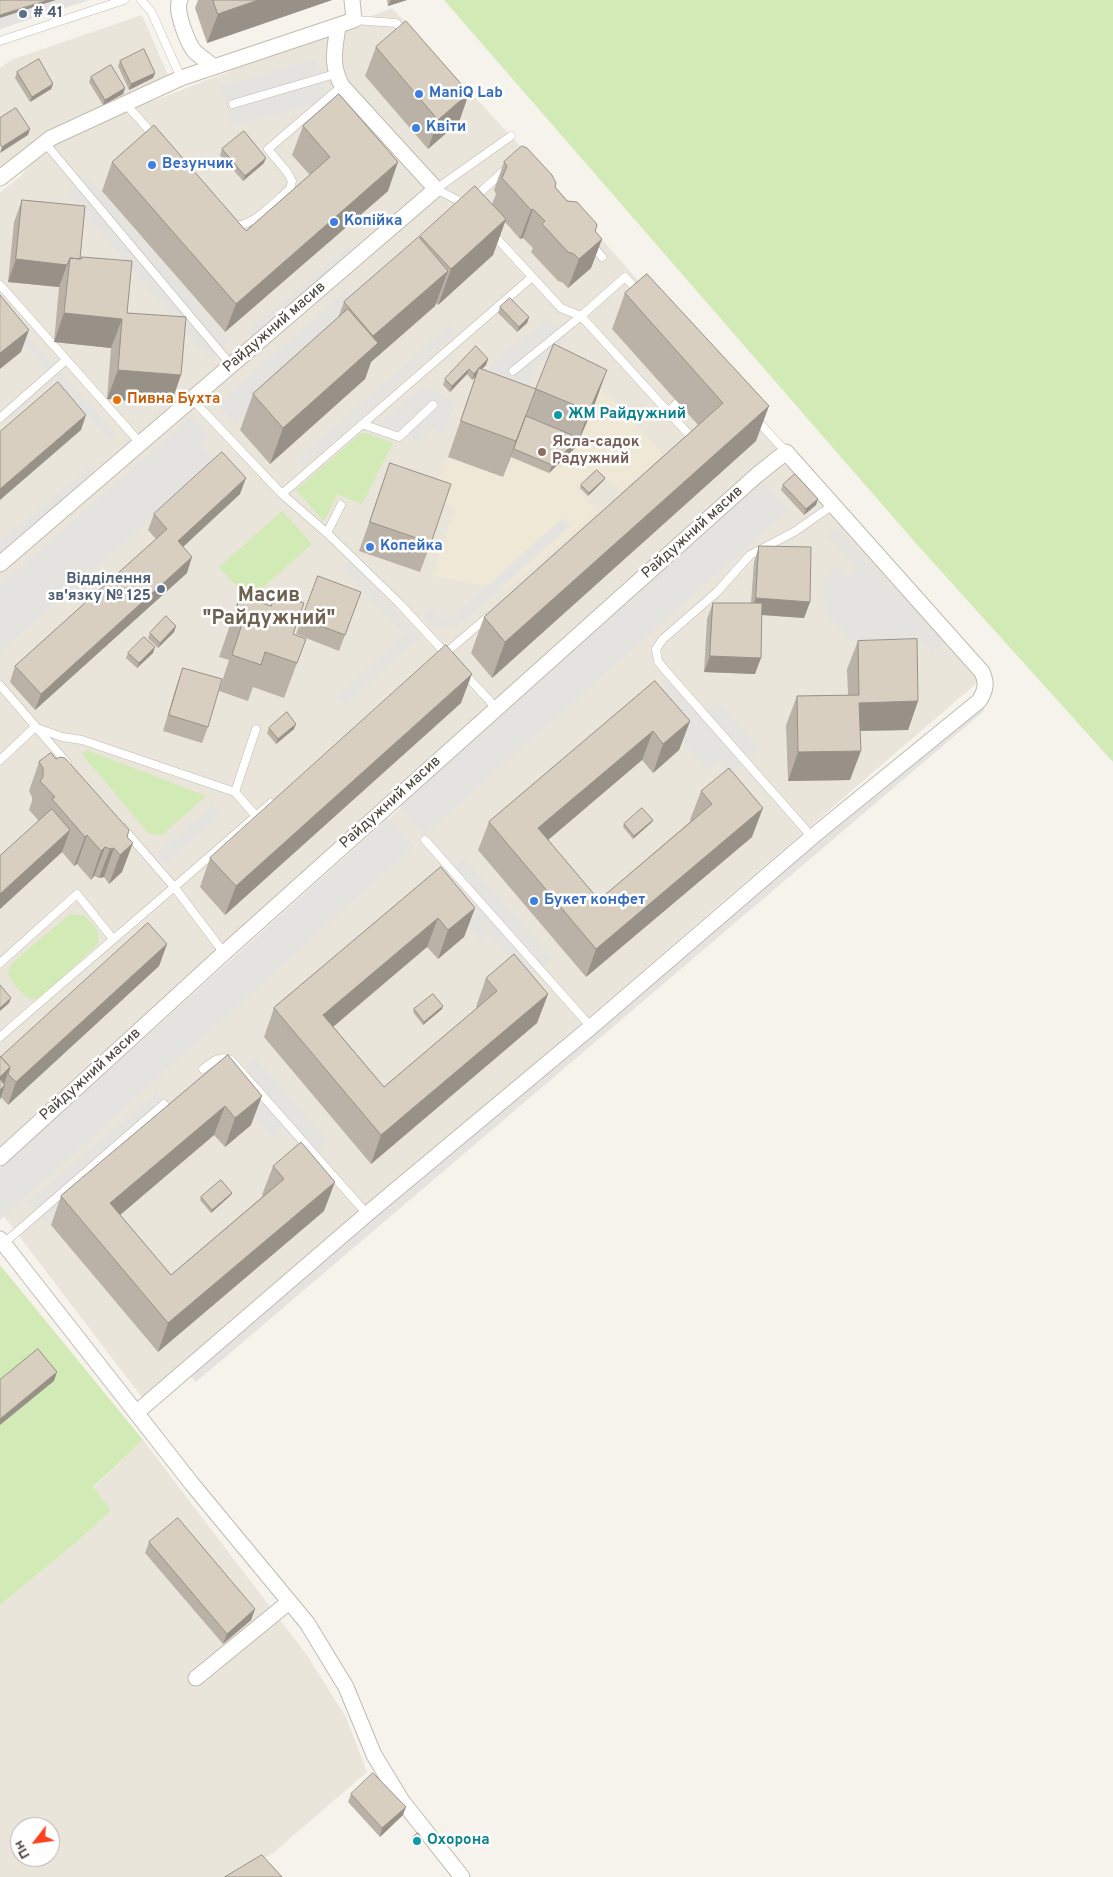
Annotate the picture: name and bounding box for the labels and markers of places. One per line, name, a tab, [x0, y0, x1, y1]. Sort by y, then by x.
place label: # 41	[33, 5, 63, 23]
marker: # 41	[17, 8, 29, 20]
place label: ManiQ Lab	[429, 85, 503, 103]
marker: ManiQ Lab	[413, 88, 425, 100]
place label: Квіти	[426, 119, 466, 137]
marker: Квіти	[410, 122, 422, 134]
place label: Везунчик	[162, 156, 234, 174]
marker: Везунчик	[146, 159, 158, 171]
place label: Копійка	[344, 213, 402, 231]
marker: Копійка	[328, 216, 340, 228]
place label: Пивна Бухта	[127, 391, 220, 409]
marker: Пивна Бухта	[111, 394, 123, 406]
place label: ЖМ Райдужний	[568, 406, 686, 424]
marker: ЖМ Райдужний	[552, 409, 564, 421]
place label: Ясла-садок Радужний	[552, 434, 640, 469]
marker: Ясла-садок Радужний	[536, 446, 548, 458]
place label: Копейка	[380, 538, 443, 556]
marker: Копейка	[364, 541, 376, 553]
place label: Відділення зв'язку № 125	[47, 571, 151, 606]
marker: Відділення зв'язку № 125	[155, 583, 167, 595]
place label: Букет конфет	[544, 892, 645, 910]
marker: Букет конфет	[528, 895, 540, 907]
place label: Охорона	[427, 1832, 490, 1850]
marker: Охорона	[411, 1835, 423, 1847]

